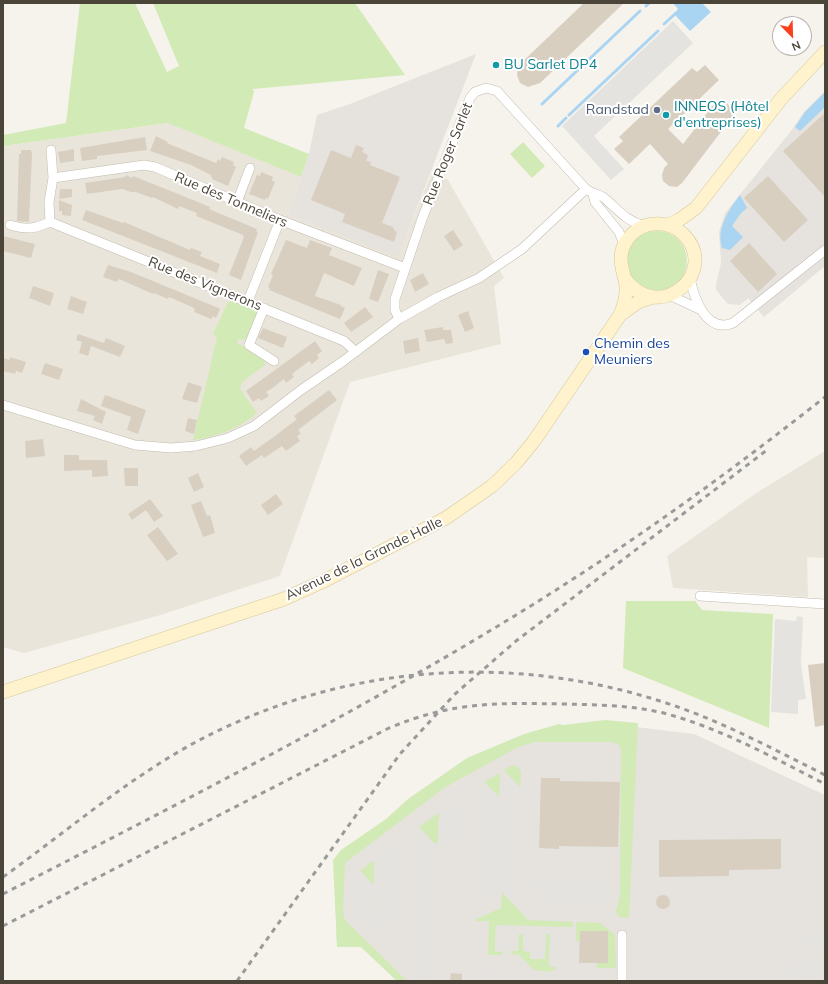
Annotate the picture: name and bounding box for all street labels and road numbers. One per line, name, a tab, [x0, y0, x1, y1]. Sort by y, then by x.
street label: Rue Roger Sarlet	[420, 100, 476, 208]
street label: Rue des Tonneliers	[172, 169, 290, 231]
street label: Rue des Vignerons	[146, 254, 264, 314]
street label: Avenue de la Grande Halle	[283, 514, 445, 604]

